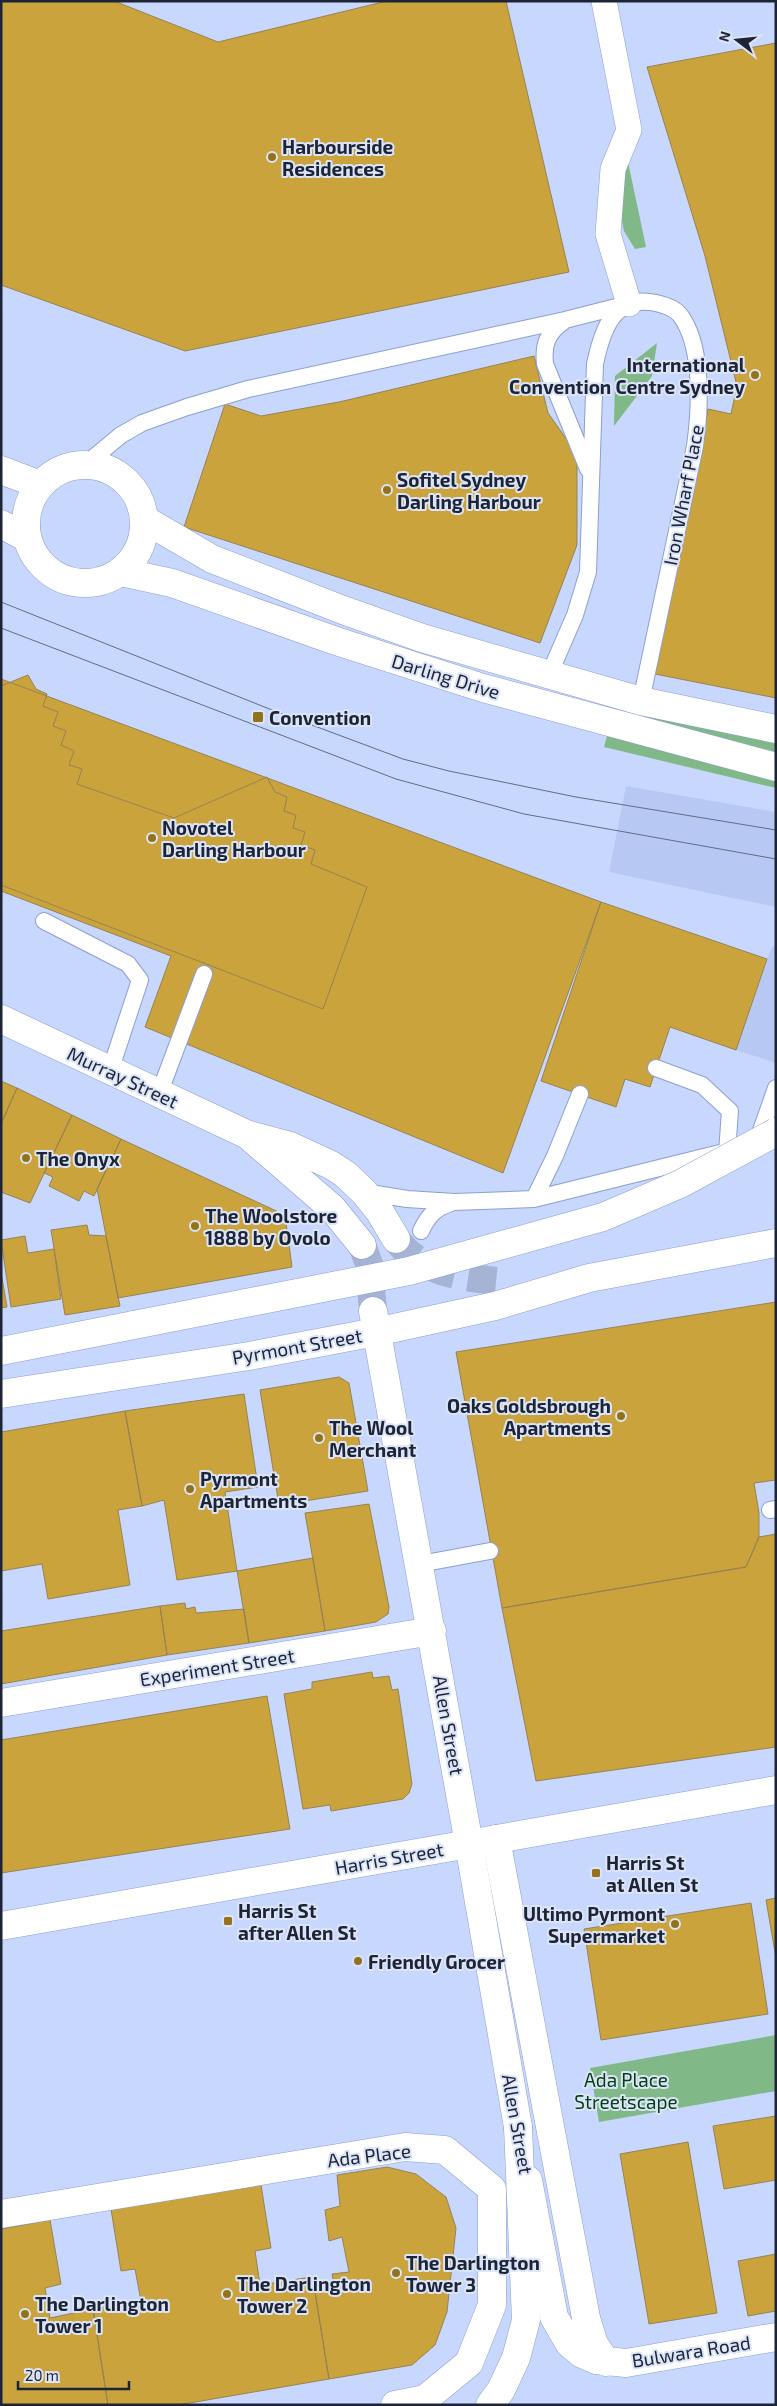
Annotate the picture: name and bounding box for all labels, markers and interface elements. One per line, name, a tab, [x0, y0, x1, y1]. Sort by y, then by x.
north arrow	[712, 15, 762, 65]
text: N	[714, 29, 734, 43]
place label: Harbourside Residences	[282, 135, 394, 180]
marker: Harbourside Residences	[266, 151, 278, 163]
place label: International Convention Centre Sydney	[509, 353, 746, 399]
marker: International Convention Centre Sydney	[749, 369, 761, 381]
street label: Iron Wharf Place	[658, 423, 708, 567]
place label: Sofitel Sydney Darling Harbour	[397, 468, 541, 513]
marker: Sofitel Sydney Darling Harbour	[381, 484, 393, 496]
street label: Darling Drive	[389, 649, 503, 703]
place label: Convention	[269, 706, 371, 729]
marker: Convention	[251, 710, 265, 724]
place label: Novotel Darling Harbour	[162, 816, 306, 861]
marker: Novotel Darling Harbour	[146, 832, 158, 844]
street label: Murray Street	[64, 1041, 182, 1113]
place label: The Onyx	[36, 1147, 120, 1171]
marker: The Onyx	[20, 1152, 32, 1164]
place label: The Woolstore 1888 by Ovolo	[205, 1204, 337, 1250]
marker: The Woolstore 1888 by Ovolo	[189, 1220, 201, 1232]
street label: Pyrmont Street	[230, 1323, 364, 1369]
place label: Oaks Goldsbrough Apartments	[447, 1394, 611, 1439]
marker: Oaks Goldsbrough Apartments	[615, 1410, 627, 1422]
place label: The Wool Merchant	[329, 1416, 416, 1461]
marker: The Wool Merchant	[313, 1432, 325, 1444]
place label: Pyrmont Apartments	[200, 1467, 307, 1512]
marker: Pyrmont Apartments	[184, 1483, 196, 1495]
street label: Experiment Street	[138, 1643, 296, 1691]
street label: Allen Street	[429, 1673, 469, 1777]
street label: Harris Street	[333, 1837, 445, 1879]
place label: Harris St at Allen St	[606, 1851, 698, 1896]
marker: Harris St at Allen St	[590, 1867, 602, 1879]
place label: Harris St after Allen St	[238, 1899, 357, 1944]
place label: Ultimo Pyrmont Supermarket	[523, 1902, 665, 1947]
marker: Harris St after Allen St	[222, 1915, 234, 1927]
marker: Ultimo Pyrmont Supermarket	[669, 1918, 681, 1930]
place label: Friendly Grocer	[368, 1950, 505, 1974]
marker: Friendly Grocer	[352, 1955, 364, 1967]
park label: Ada Place Streetscape	[574, 2068, 678, 2113]
street label: Allen Street	[498, 2072, 538, 2176]
street label: Ada Place	[326, 2138, 412, 2172]
place label: The Darlington Tower 3	[406, 2251, 540, 2296]
marker: The Darlington Tower 3	[390, 2267, 402, 2279]
place label: The Darlington Tower 2	[237, 2272, 371, 2317]
marker: The Darlington Tower 2	[221, 2288, 233, 2300]
place label: The Darlington Tower 1	[35, 2292, 169, 2337]
marker: The Darlington Tower 1	[19, 2308, 31, 2320]
street label: Bulwara Road	[630, 2330, 752, 2372]
scale bar	[18, 2358, 129, 2390]
text: 20 m	[25, 2366, 59, 2384]

